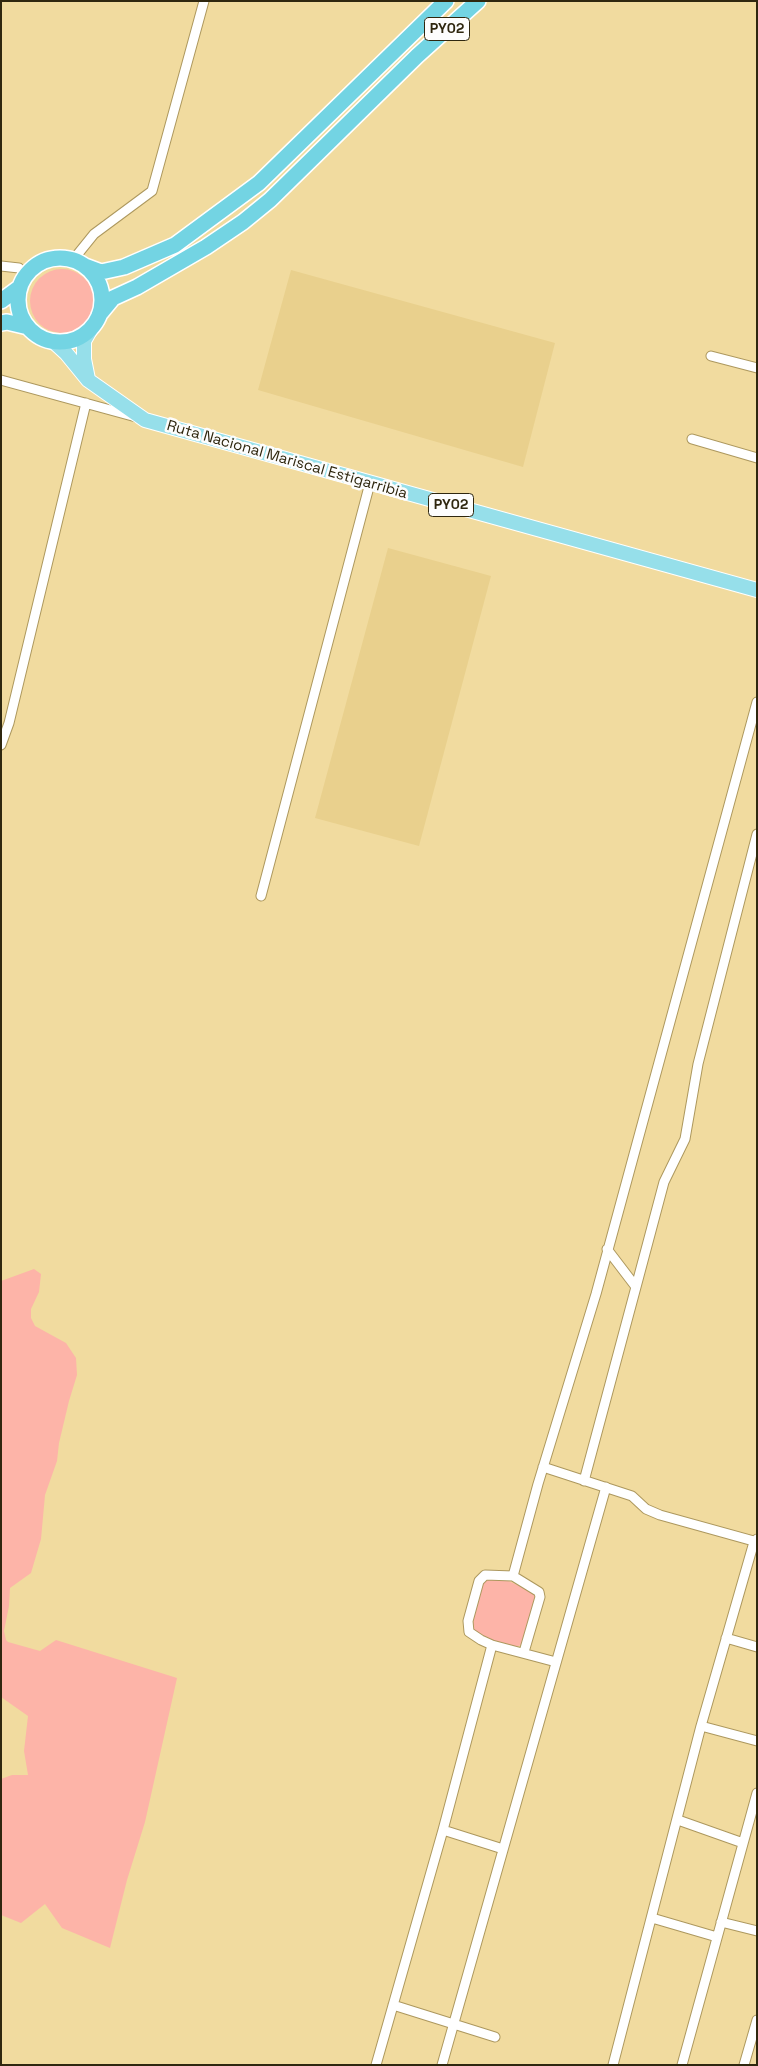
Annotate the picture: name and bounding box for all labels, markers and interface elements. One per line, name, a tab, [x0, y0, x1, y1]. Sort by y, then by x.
road number: PY02	[424, 18, 470, 40]
street label: Ruta Nacional Mariscal Estigarribia	[165, 417, 409, 503]
road number: PY02	[428, 494, 474, 516]

